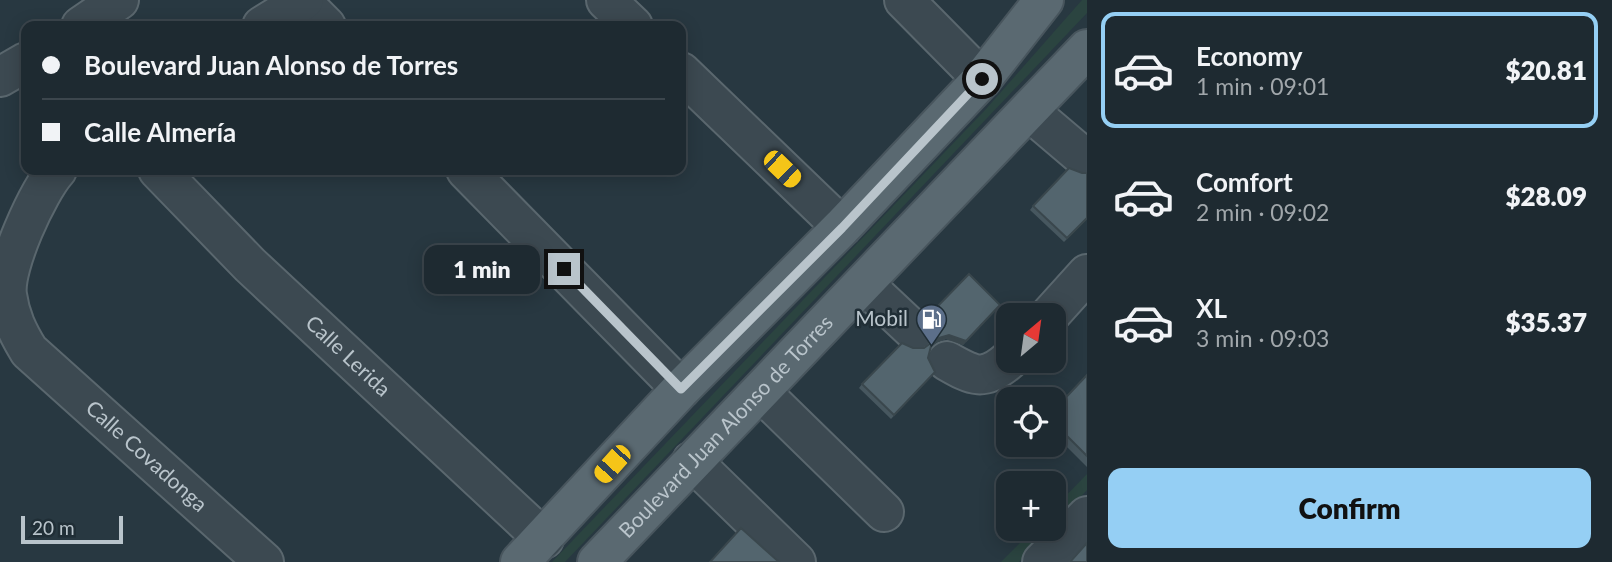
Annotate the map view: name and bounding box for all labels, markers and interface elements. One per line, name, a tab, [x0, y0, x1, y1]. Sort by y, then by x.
icon: car	[1112, 39, 1175, 102]
text: Economy	[1196, 40, 1302, 72]
text: Boulevard Juan Alonso de Torres	[84, 49, 458, 81]
text: $20.81	[1505, 54, 1587, 86]
route start	[966, 63, 998, 95]
text: 1 min · 09:01	[1196, 72, 1329, 100]
text: Calle Almería	[84, 116, 236, 148]
car	[760, 147, 805, 191]
icon: car	[1112, 165, 1175, 228]
text: Comfort	[1196, 166, 1293, 198]
text: $28.09	[1505, 180, 1587, 212]
text: 2 min · 09:02	[1196, 198, 1329, 226]
callout: 1 min	[424, 244, 540, 294]
route end	[548, 253, 580, 285]
text: 1 min	[453, 255, 511, 283]
icon: car	[1112, 291, 1175, 354]
text: XL	[1196, 292, 1227, 324]
fuel station icon: Mobil	[914, 302, 948, 346]
north arrow	[996, 303, 1066, 373]
map controls	[996, 303, 1066, 541]
place label: Mobil	[855, 305, 908, 330]
text: $35.37	[1505, 306, 1587, 338]
street label: Boulevard Juan Alonso de Torres	[613, 309, 837, 542]
street label: Calle Lerida	[301, 310, 397, 401]
text: 3 min · 09:03	[1196, 324, 1329, 352]
button: locate	[996, 387, 1066, 457]
street label: Calle Covadonga	[82, 394, 213, 516]
car	[591, 441, 634, 487]
button: Confirm	[1108, 468, 1591, 548]
button: +	[996, 471, 1066, 541]
scale bar	[21, 513, 122, 545]
text: 20 m	[32, 516, 75, 539]

